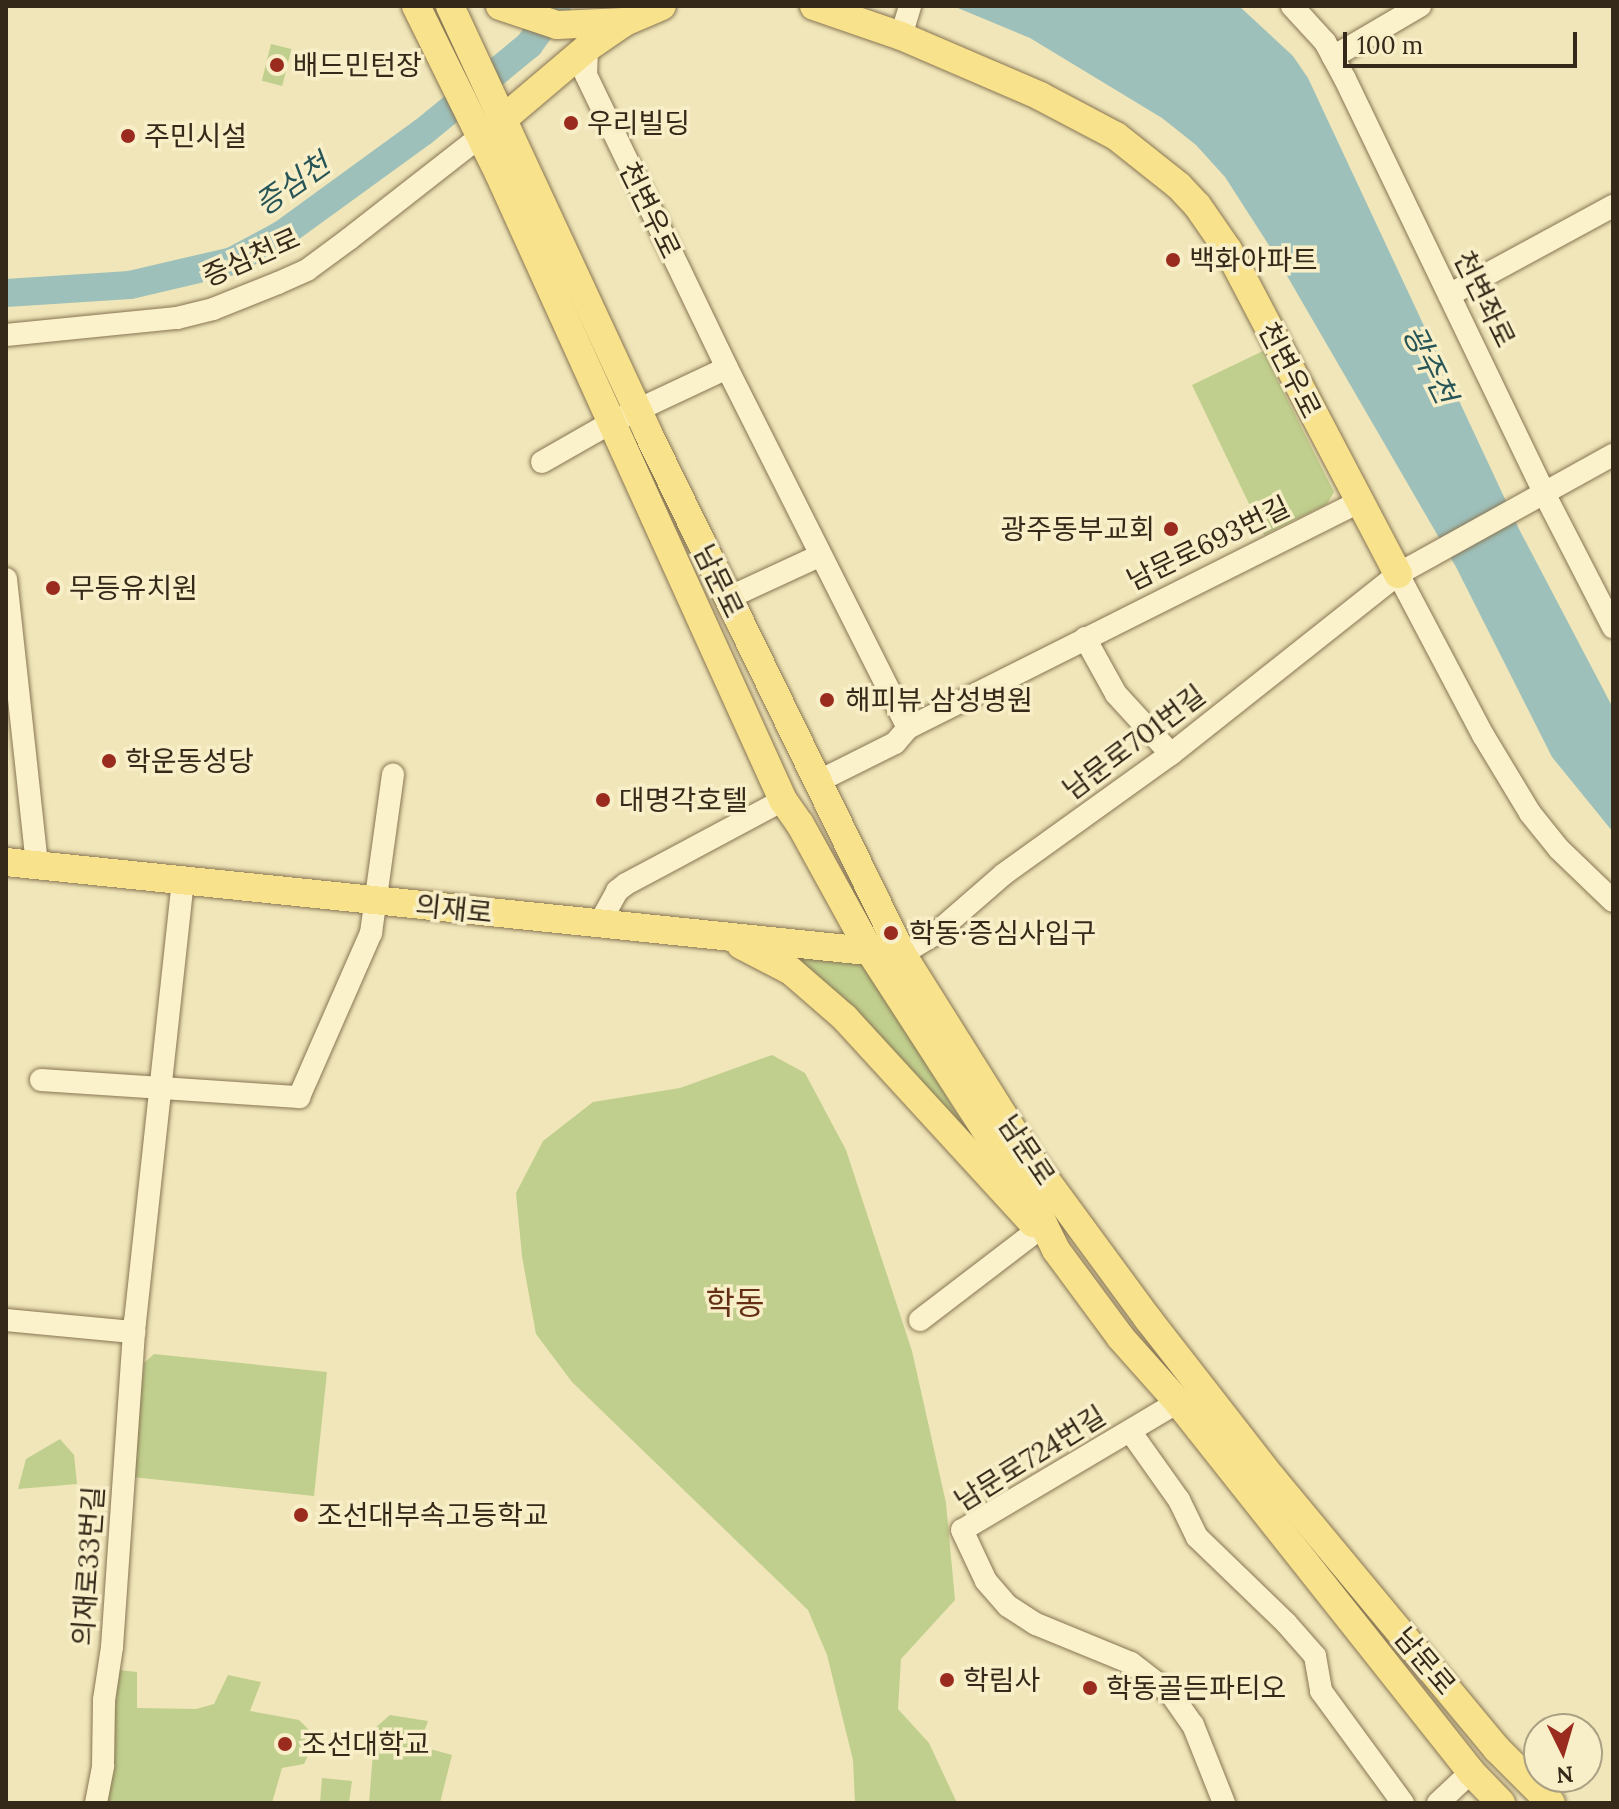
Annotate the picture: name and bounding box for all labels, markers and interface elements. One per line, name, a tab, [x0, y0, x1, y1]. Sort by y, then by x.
scale bar	[1347, 16, 1581, 66]
text: 100 m	[1357, 30, 1423, 61]
place label: 배드민턴장	[293, 48, 422, 82]
marker: 배드민턴장	[268, 56, 286, 74]
place label: 우리빌딩	[587, 106, 690, 140]
marker: 우리빌딩	[562, 114, 580, 132]
place label: 주민시설	[144, 119, 247, 153]
marker: 주민시설	[119, 127, 137, 145]
water label: 증심천	[248, 146, 336, 222]
street label: 천변우로	[612, 156, 688, 264]
street label: 증심천로	[197, 221, 305, 293]
place label: 백화아파트	[1189, 243, 1318, 277]
street label: 천변좌로	[1447, 245, 1523, 353]
marker: 백화아파트	[1164, 251, 1182, 269]
street label: 천변우로	[1252, 316, 1328, 424]
water label: 광주천	[1396, 319, 1464, 409]
street label: 남문로693번길	[1121, 489, 1295, 597]
place label: 광주동부교회	[1000, 512, 1155, 546]
marker: 광주동부교회	[1162, 520, 1180, 538]
street label: 남문로	[687, 539, 751, 623]
place label: 무등유치원	[69, 571, 198, 605]
marker: 무등유치원	[44, 579, 62, 597]
street label: 남문로701번길	[1056, 678, 1212, 806]
place label: 해피뷰 삼성병원	[845, 683, 1033, 717]
marker: 해피뷰 삼성병원	[816, 689, 838, 711]
place label: 학운동성당	[125, 744, 254, 778]
marker: 학운동성당	[100, 752, 118, 770]
place label: 대명각호텔	[619, 783, 748, 817]
marker: 대명각호텔	[594, 791, 612, 809]
street label: 의재로	[414, 888, 494, 930]
place label: 학동·증심사입구	[909, 916, 1096, 950]
marker: 학동·증심사입구	[880, 922, 902, 944]
street label: 남문로	[991, 1109, 1063, 1191]
district label: 학동	[706, 1284, 764, 1322]
street label: 남문로724번길	[948, 1398, 1112, 1518]
street label: 의재로33번길	[66, 1485, 110, 1647]
place label: 조선대부속고등학교	[317, 1498, 549, 1532]
marker: 조선대부속고등학교	[292, 1506, 310, 1524]
street label: 남문로	[1387, 1621, 1463, 1701]
place label: 학림사	[963, 1663, 1040, 1697]
marker: 학림사	[938, 1671, 956, 1689]
place label: 학동골든파티오	[1106, 1671, 1286, 1705]
marker: 학동골든파티오	[1081, 1679, 1099, 1697]
north arrow	[1523, 1713, 1603, 1793]
place label: 조선대학교	[301, 1727, 430, 1761]
marker: 조선대학교	[276, 1735, 294, 1753]
text: N	[1555, 1760, 1575, 1790]

